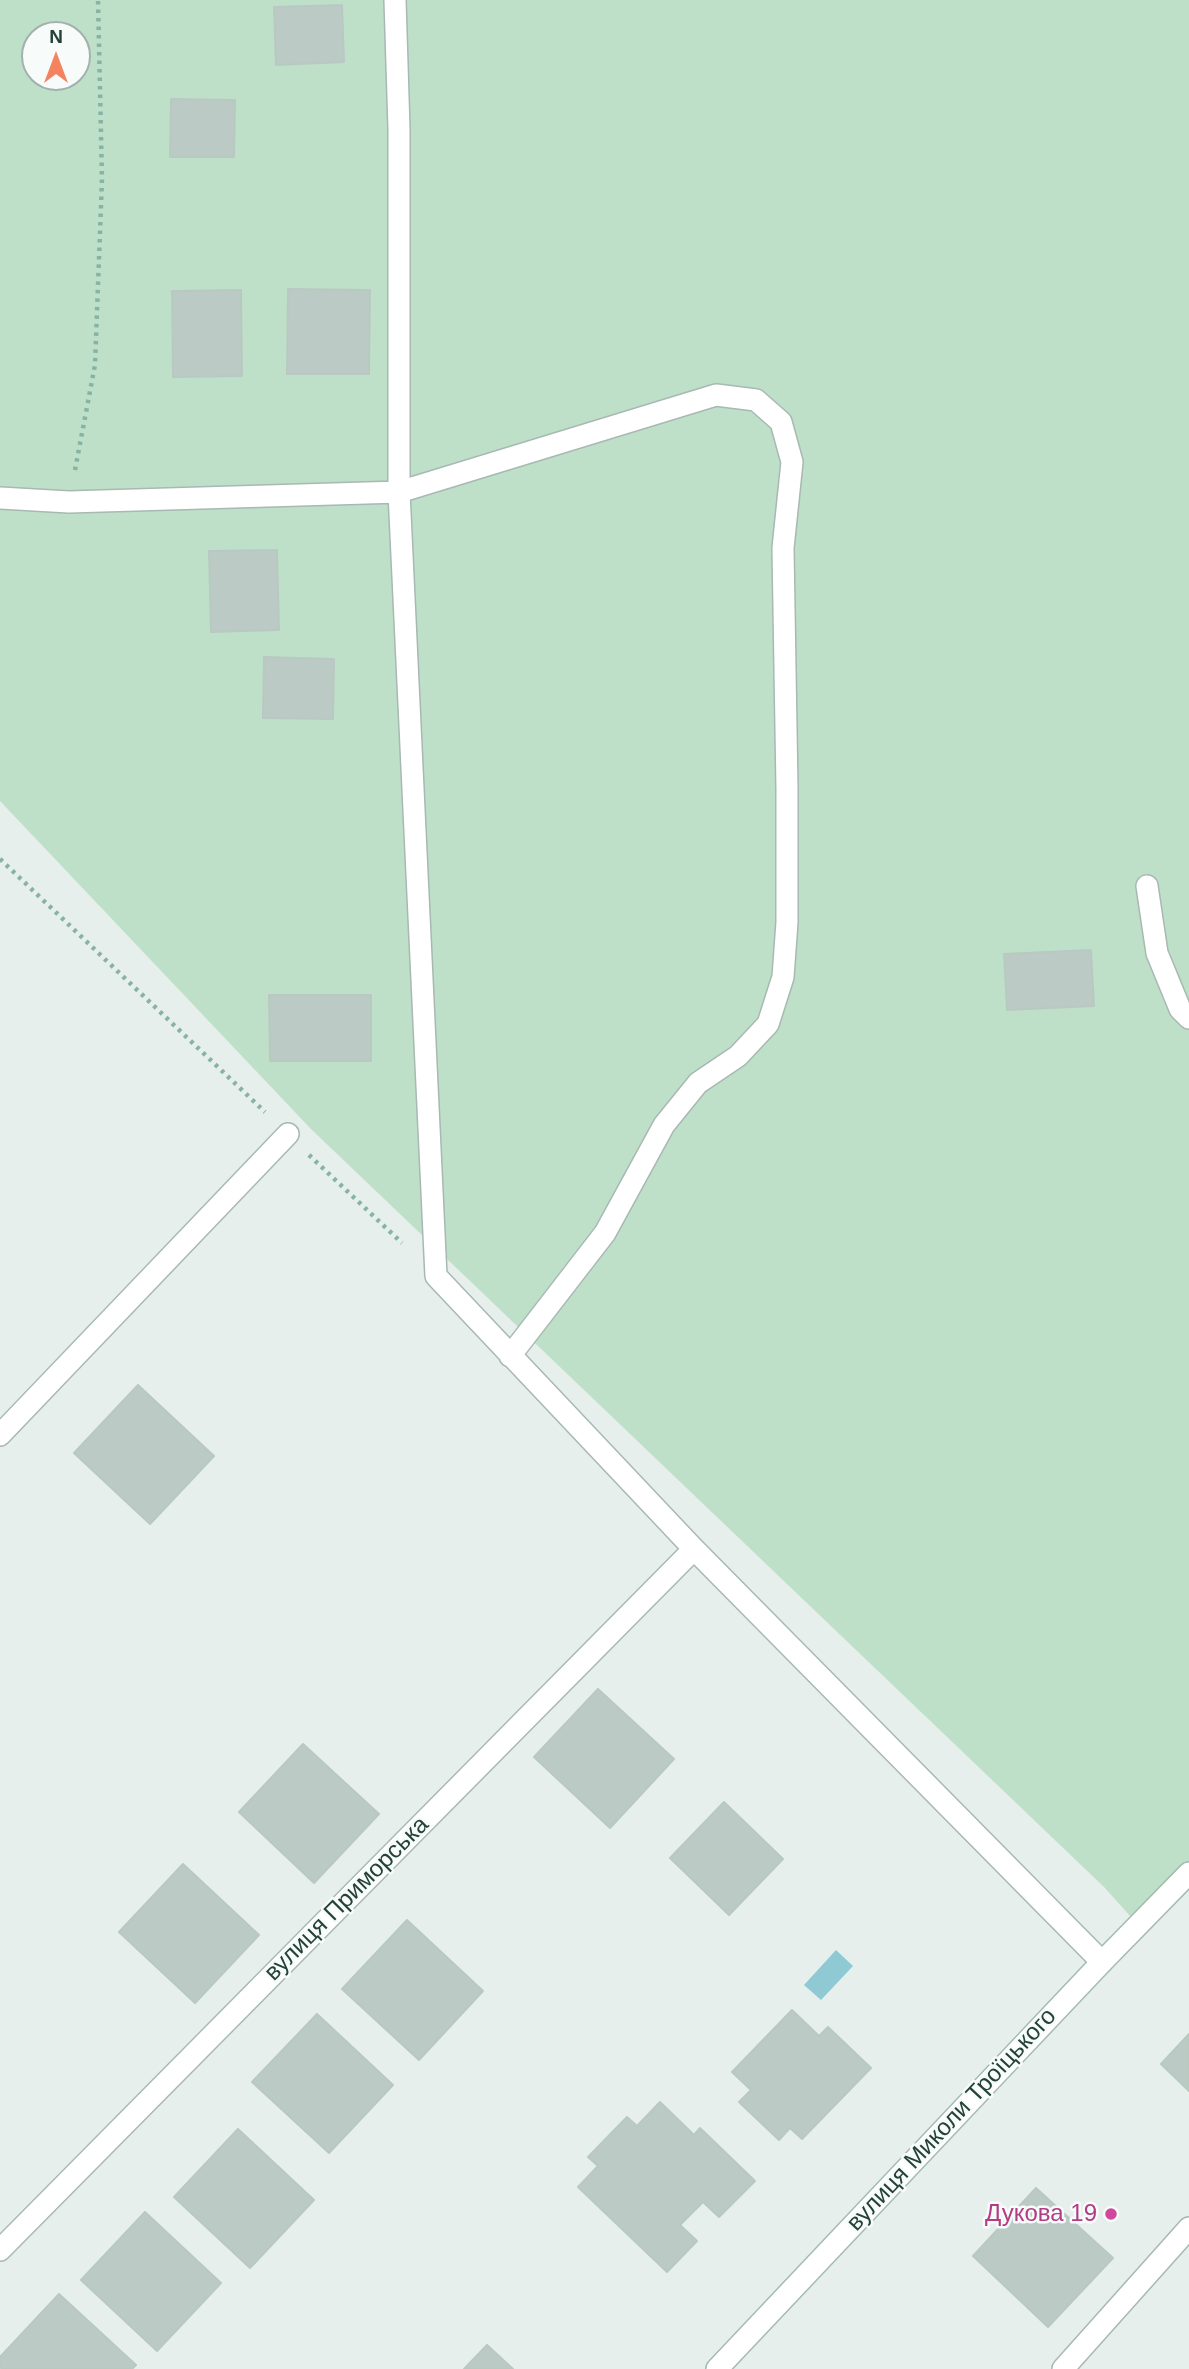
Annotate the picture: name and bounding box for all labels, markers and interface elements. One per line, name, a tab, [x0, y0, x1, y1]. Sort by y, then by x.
north arrow	[21, 21, 91, 91]
text: N	[49, 26, 63, 47]
street label: вулиця Приморська	[259, 1811, 435, 1987]
street label: вулиця Миколи Троїцького	[841, 2003, 1063, 2237]
place label: Дукова 19	[985, 2200, 1097, 2228]
marker: Дукова 19	[1103, 2206, 1119, 2222]

